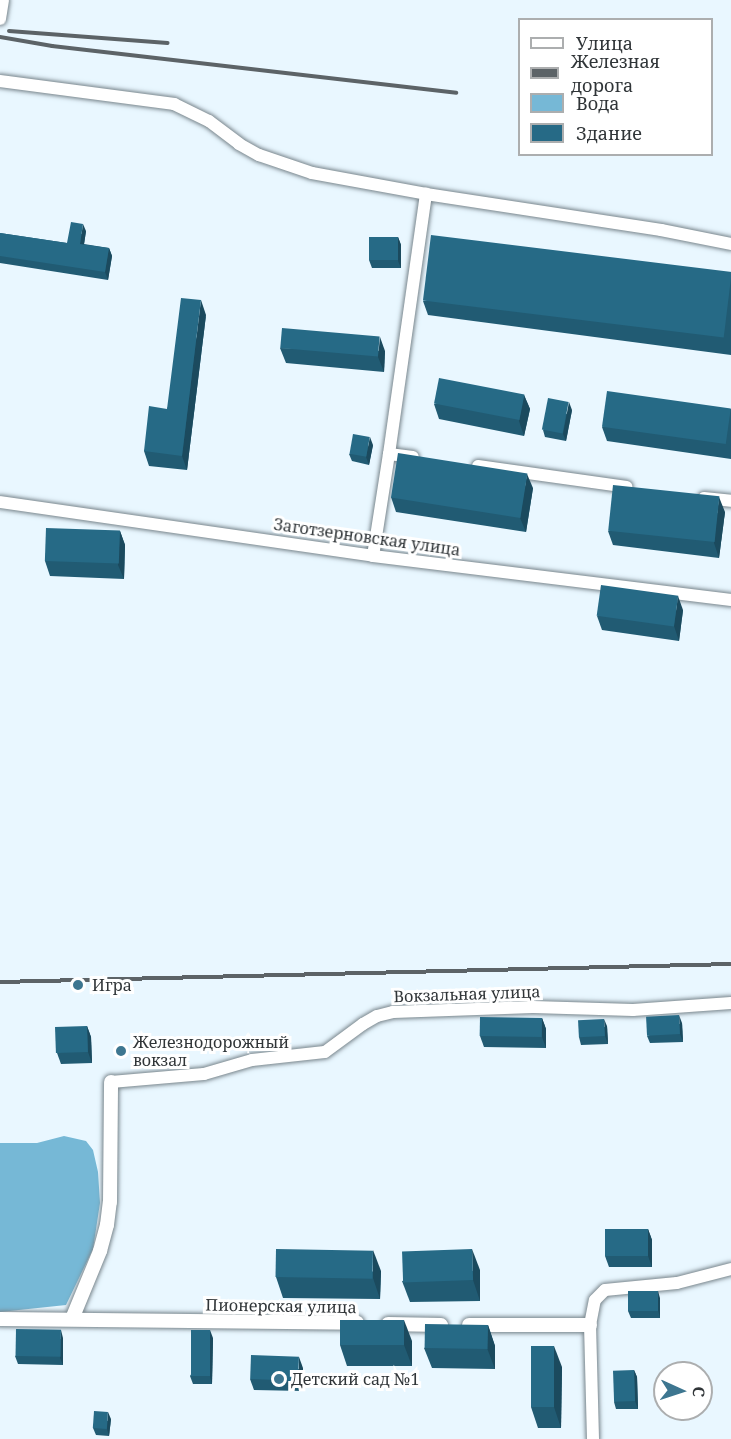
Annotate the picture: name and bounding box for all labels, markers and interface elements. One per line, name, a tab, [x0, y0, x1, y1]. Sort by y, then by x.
legend	[518, 18, 713, 156]
text: Улица	[576, 31, 633, 55]
text: Железная дорога	[571, 49, 660, 97]
text: Вода	[576, 91, 620, 115]
text: Здание	[576, 121, 642, 145]
street label: Заготзерновская улица	[272, 514, 462, 560]
place label: Игра	[92, 975, 132, 995]
marker: Игра	[69, 976, 87, 994]
street label: Вокзальная улица	[393, 982, 541, 1006]
place label: Железнодорожный вокзал	[133, 1032, 289, 1070]
marker: Железнодорожный вокзал	[114, 1044, 128, 1058]
street label: Пионерская улица	[205, 1295, 357, 1317]
north arrow	[653, 1361, 713, 1421]
place label: Детский сад №1	[291, 1369, 419, 1389]
marker: Детский сад №1	[272, 1372, 286, 1386]
text: С	[688, 1386, 710, 1398]

